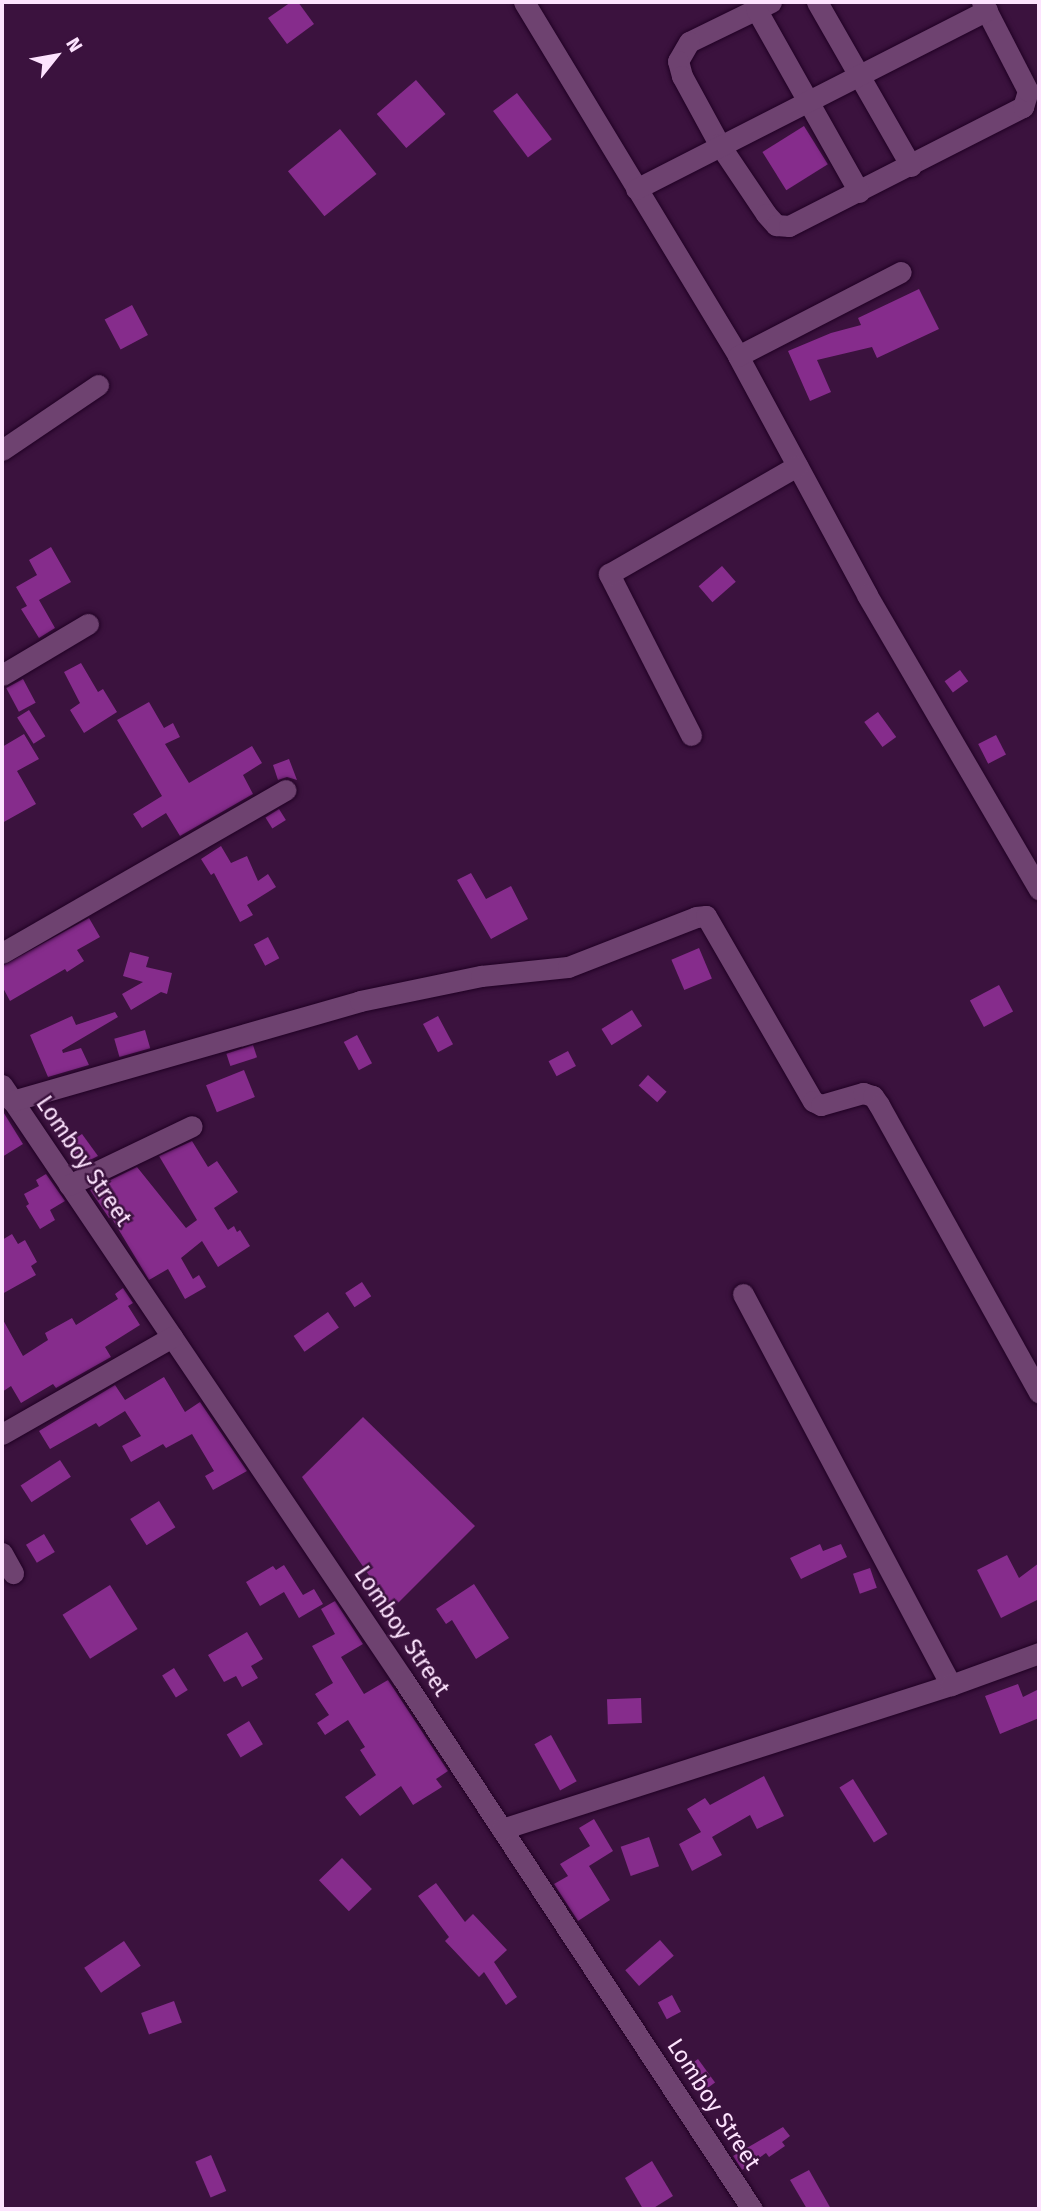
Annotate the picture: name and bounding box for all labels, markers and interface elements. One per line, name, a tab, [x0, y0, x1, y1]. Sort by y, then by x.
north arrow	[21, 21, 91, 91]
text: N	[61, 34, 88, 56]
street label: Lomboy Street	[30, 1091, 138, 1231]
street label: Lomboy Street	[348, 1561, 456, 1701]
street label: Lomboy Street	[661, 2033, 767, 2175]

